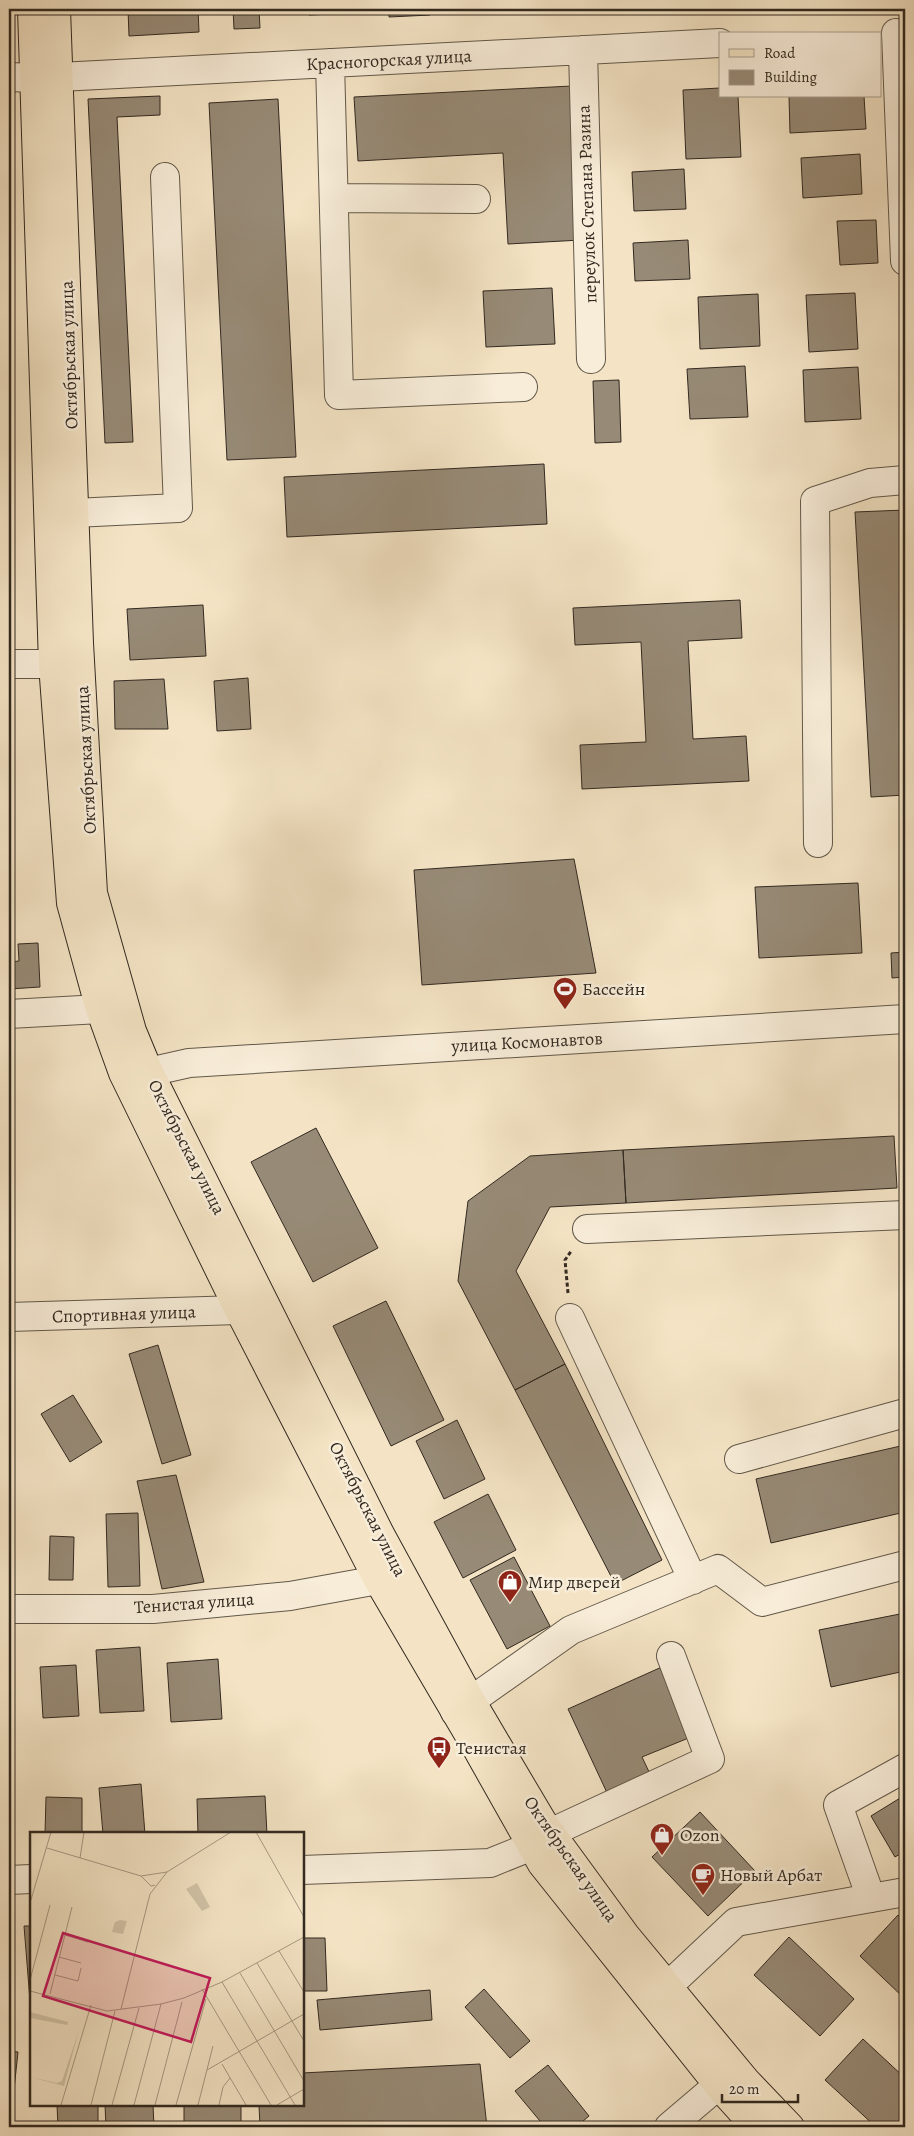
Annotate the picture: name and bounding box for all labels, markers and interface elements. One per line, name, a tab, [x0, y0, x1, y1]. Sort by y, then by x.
legend	[719, 32, 882, 98]
text: Road	[764, 43, 796, 63]
street label: Красногорская улица	[306, 44, 473, 76]
text: Building	[764, 67, 817, 87]
street label: переулок Степана Разина	[572, 104, 602, 304]
street label: Октябрьская улица	[54, 280, 84, 430]
street label: Октябрьская улица	[70, 685, 102, 835]
sports icon: Бассейн	[552, 976, 578, 1010]
place label: Бассейн	[582, 977, 645, 1001]
street label: улица Космонавтов	[450, 1026, 603, 1058]
street label: Октябрьская улица	[143, 1075, 232, 1219]
street label: Спортивная улица	[52, 1299, 197, 1329]
street label: Октябрьская улица	[324, 1437, 413, 1581]
shop icon: Мир дверей	[497, 1569, 523, 1603]
place label: Мир дверей	[528, 1570, 620, 1594]
street label: Тенистая улица	[133, 1587, 256, 1619]
bus stop icon: Тенистая	[426, 1735, 452, 1769]
place label: Тенистая	[456, 1736, 527, 1760]
street label: Октябрьская улица	[519, 1791, 624, 1927]
shop icon: Ozon	[649, 1822, 675, 1856]
place label: Ozon	[680, 1823, 720, 1847]
inset map	[30, 1832, 304, 2106]
cafe icon: Новый Арбат	[690, 1862, 716, 1896]
place label: Новый Арбат	[720, 1863, 822, 1887]
scale bar	[722, 2071, 798, 2103]
text: 20 m	[729, 2079, 760, 2099]

